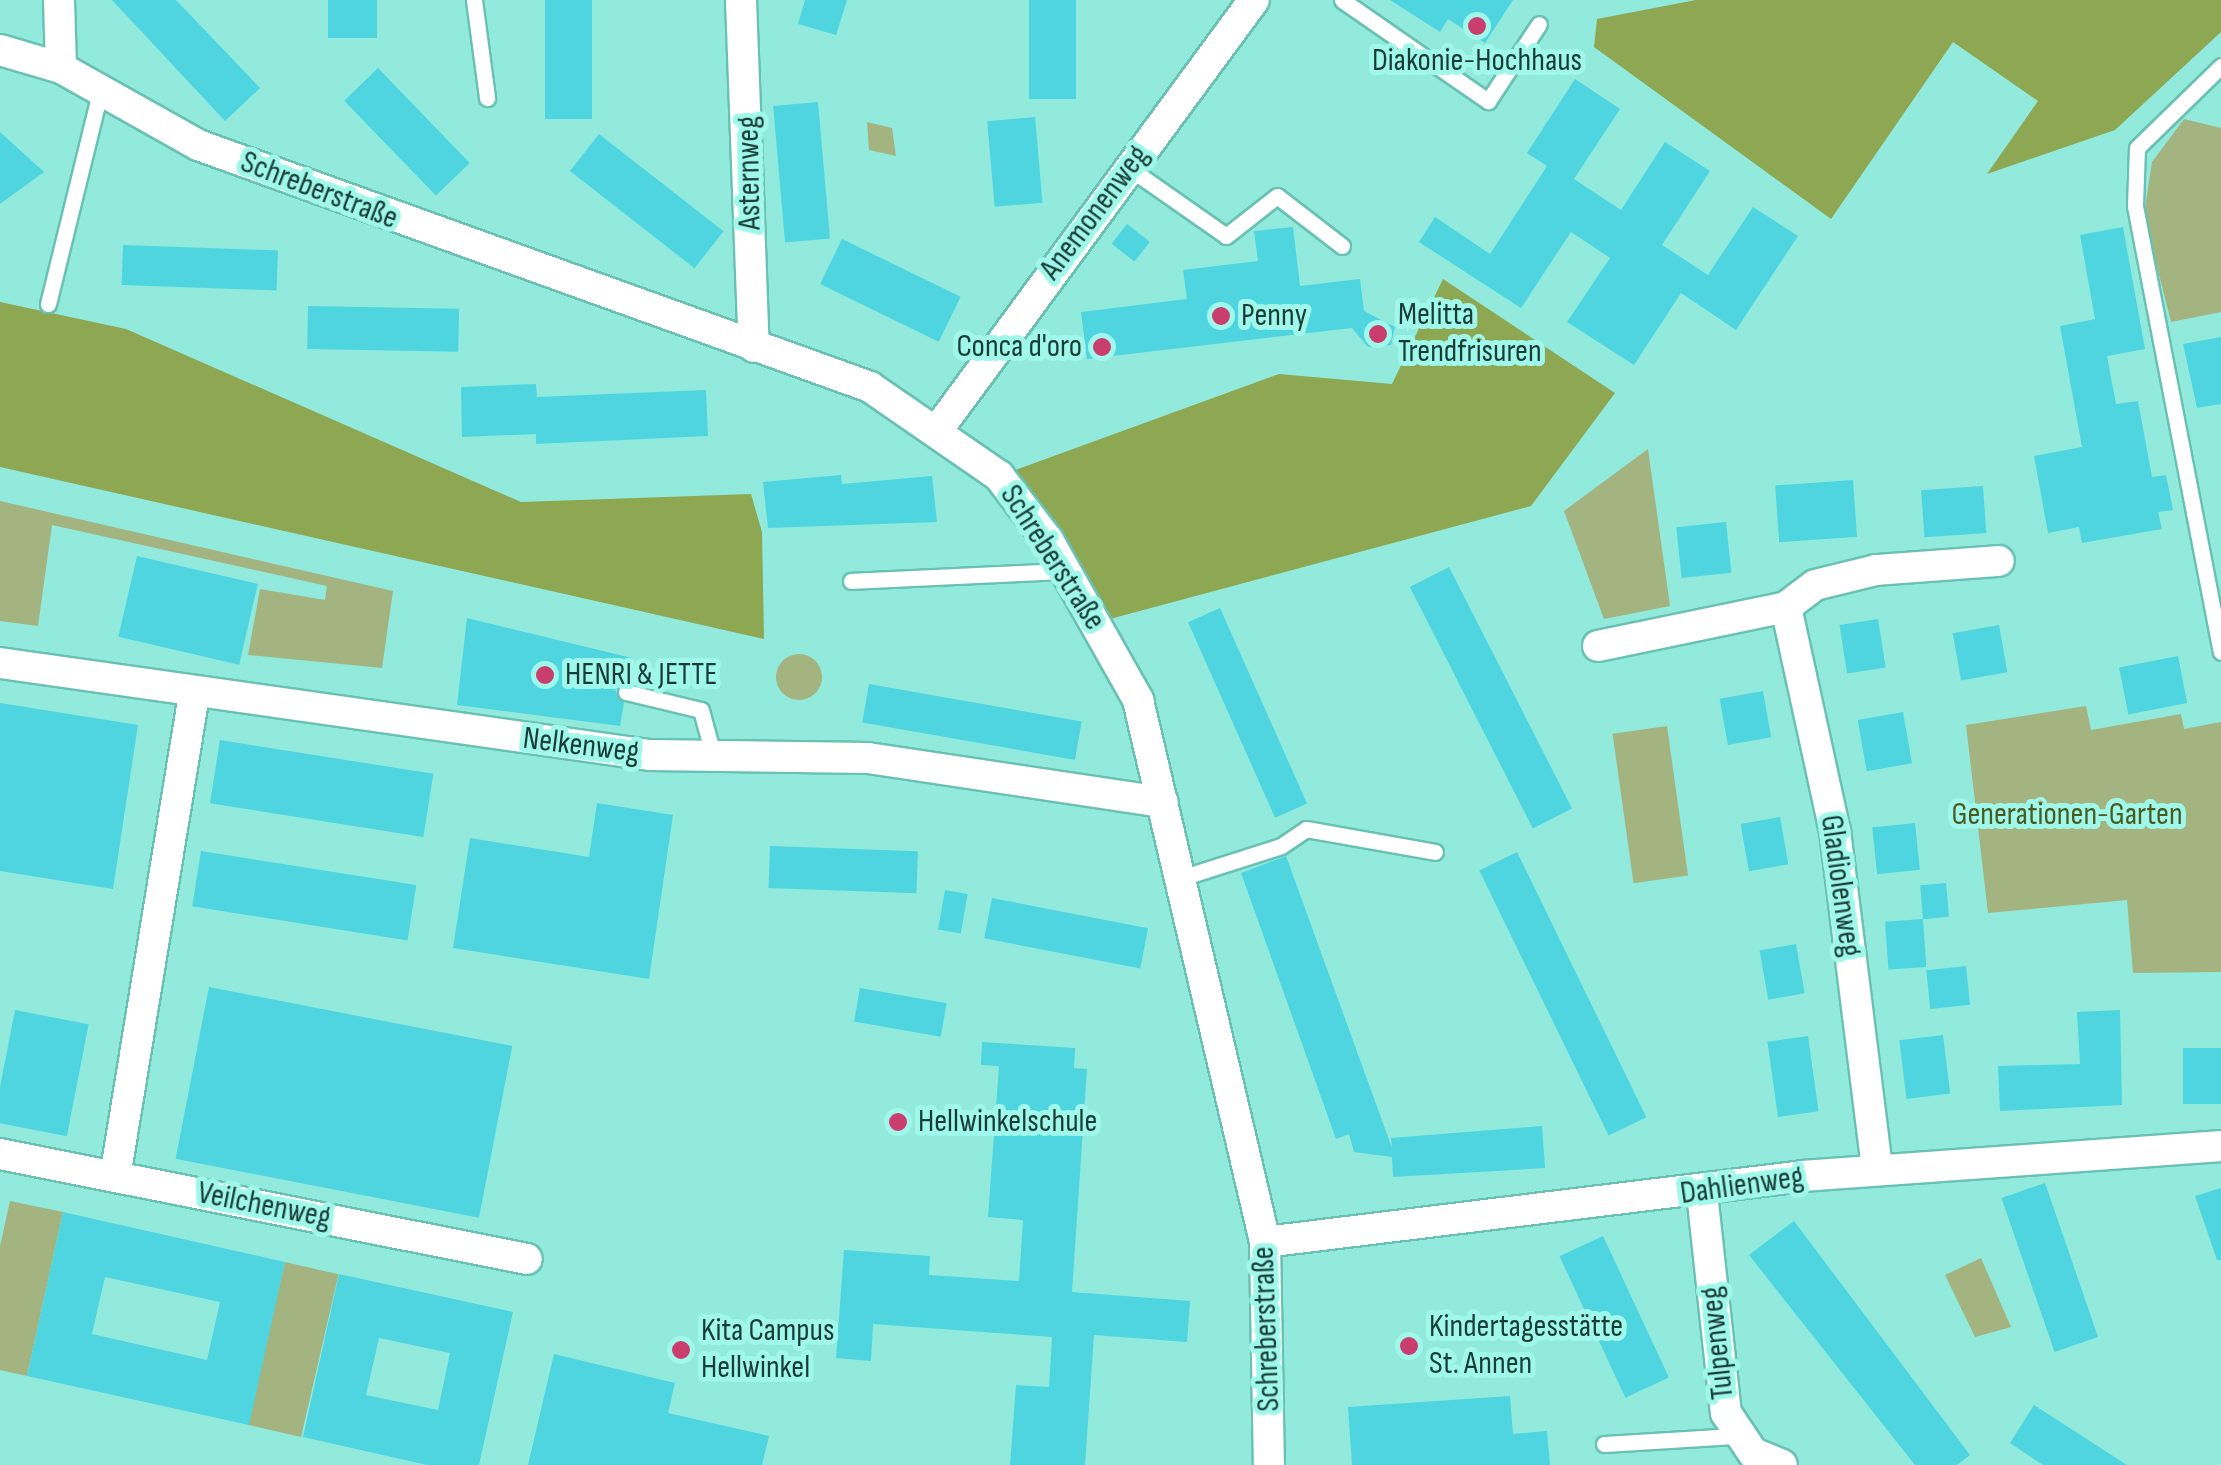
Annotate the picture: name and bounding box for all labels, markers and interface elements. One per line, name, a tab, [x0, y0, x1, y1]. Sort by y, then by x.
marker: Diakonie-Hochhaus	[1466, 15, 1488, 37]
place label: Diakonie-Hochhaus	[1372, 42, 1582, 80]
street label: Asternweg	[730, 116, 770, 230]
street label: Anemonenweg	[1032, 138, 1158, 288]
street label: Schreberstraße	[235, 143, 403, 239]
place label: Penny	[1241, 297, 1307, 335]
place label: Melitta Trendfrisuren	[1398, 297, 1542, 372]
marker: Penny	[1210, 305, 1232, 327]
marker: Melitta Trendfrisuren	[1367, 323, 1389, 345]
place label: Conca d'oro	[956, 328, 1082, 366]
marker: Conca d'oro	[1091, 336, 1113, 358]
street label: Schreberstraße	[991, 478, 1113, 638]
place label: HENRI & JETTE	[565, 656, 717, 694]
marker: HENRI & JETTE	[534, 664, 556, 686]
street label: Nelkenweg	[521, 720, 641, 772]
park label: Generationen-Garten	[1951, 796, 2183, 834]
street label: Gladiolenweg	[1811, 813, 1869, 959]
place label: Hellwinkelschule	[918, 1103, 1097, 1141]
marker: Hellwinkelschule	[887, 1111, 909, 1133]
street label: Dahlienweg	[1678, 1158, 1806, 1214]
street label: Veilchenweg	[194, 1174, 334, 1238]
street label: Schreberstraße	[1245, 1246, 1289, 1412]
street label: Tulpenweg	[1693, 1285, 1743, 1401]
place label: Kindertagesstätte St. Annen	[1429, 1309, 1623, 1384]
place label: Kita Campus Hellwinkel	[701, 1313, 834, 1388]
marker: Kindertagesstätte St. Annen	[1398, 1335, 1420, 1357]
marker: Kita Campus Hellwinkel	[670, 1339, 692, 1361]

